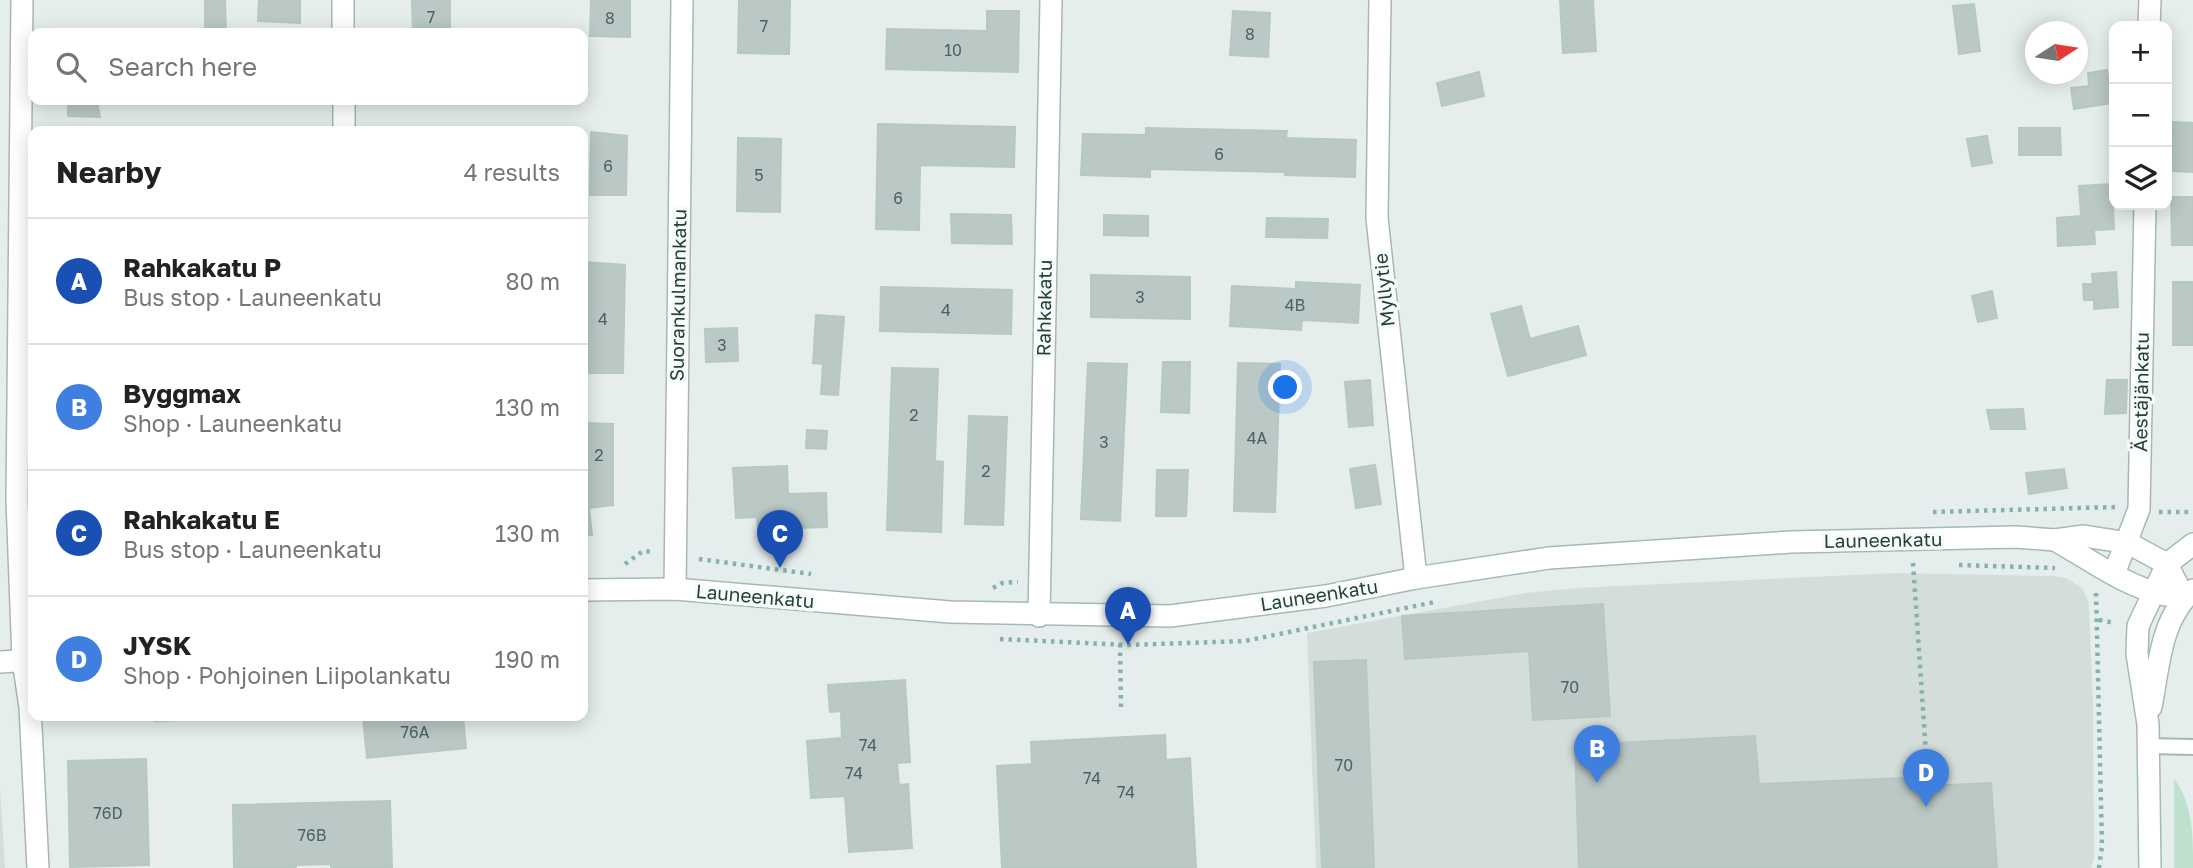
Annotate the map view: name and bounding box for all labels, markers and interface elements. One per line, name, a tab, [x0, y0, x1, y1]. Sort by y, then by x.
house number: 7	[427, 7, 435, 27]
house number: 8	[605, 8, 615, 28]
house number: 7	[760, 16, 768, 36]
north arrow	[2025, 21, 2088, 84]
map controls	[2109, 21, 2172, 210]
button: +	[2109, 21, 2172, 84]
house number: 8	[1245, 24, 1255, 44]
search box	[28, 28, 588, 105]
house number: 10	[944, 40, 962, 60]
icon: search	[52, 48, 90, 86]
text: Search here	[108, 51, 257, 82]
button: −	[2109, 84, 2172, 147]
house number: 6	[1214, 144, 1224, 164]
button: layers	[2109, 147, 2172, 210]
text: Nearby	[56, 154, 161, 190]
house number: 6	[603, 156, 613, 176]
text: 4 results	[464, 158, 560, 186]
house number: 5	[754, 165, 764, 185]
house number: 6	[893, 188, 903, 208]
street label: Suorankulmankatu	[664, 209, 691, 381]
text: Rahkakatu P	[123, 252, 281, 283]
street label: Myllytie	[1368, 252, 1399, 328]
street label: Rahkakatu	[1031, 259, 1056, 356]
text: A	[71, 267, 87, 295]
text: 80 m	[506, 267, 560, 295]
text: Bus stop · Launeenkatu	[123, 283, 382, 311]
house number: 3	[1135, 287, 1145, 307]
house number: 4B	[1285, 295, 1305, 315]
house number: 4	[941, 300, 951, 320]
house number: 4	[598, 309, 608, 329]
street label: Äestäjänkatu	[2128, 332, 2153, 452]
house number: 3	[717, 335, 727, 355]
your location	[1268, 370, 1302, 404]
text: Byggmax	[123, 378, 241, 409]
text: B	[71, 393, 87, 421]
text: 130 m	[495, 393, 560, 421]
house number: 2	[909, 405, 919, 425]
text: Shop · Launeenkatu	[123, 409, 342, 437]
house number: 4A	[1247, 428, 1268, 448]
house number: 3	[1099, 432, 1109, 452]
house number: 2	[594, 445, 604, 465]
house number: 2	[981, 461, 991, 481]
text: Rahkakatu E	[123, 504, 280, 535]
pin: C	[757, 510, 803, 568]
text: C	[71, 519, 87, 547]
text: 130 m	[495, 519, 560, 547]
street label: Launeenkatu	[1823, 527, 1943, 552]
text: Bus stop · Launeenkatu	[123, 535, 382, 563]
street label: Launeenkatu	[1258, 574, 1379, 615]
street label: Launeenkatu	[695, 579, 815, 612]
pin: A	[1105, 587, 1151, 645]
text: JYSK	[123, 630, 192, 661]
text: D	[71, 645, 87, 673]
text: 190 m	[495, 645, 560, 673]
text: Shop · Pohjoinen Liipolankatu	[123, 661, 451, 689]
house number: 70	[1561, 677, 1579, 697]
house number: 76A	[401, 722, 430, 742]
pin: B	[1574, 725, 1620, 783]
house number: 74	[859, 735, 877, 755]
pin: D	[1903, 749, 1949, 807]
house number: 70	[1335, 755, 1353, 775]
house number: 74	[845, 763, 863, 783]
house number: 74	[1083, 768, 1101, 788]
house number: 74	[1117, 782, 1135, 802]
house number: 76D	[93, 803, 123, 823]
house number: 76B	[298, 825, 326, 845]

